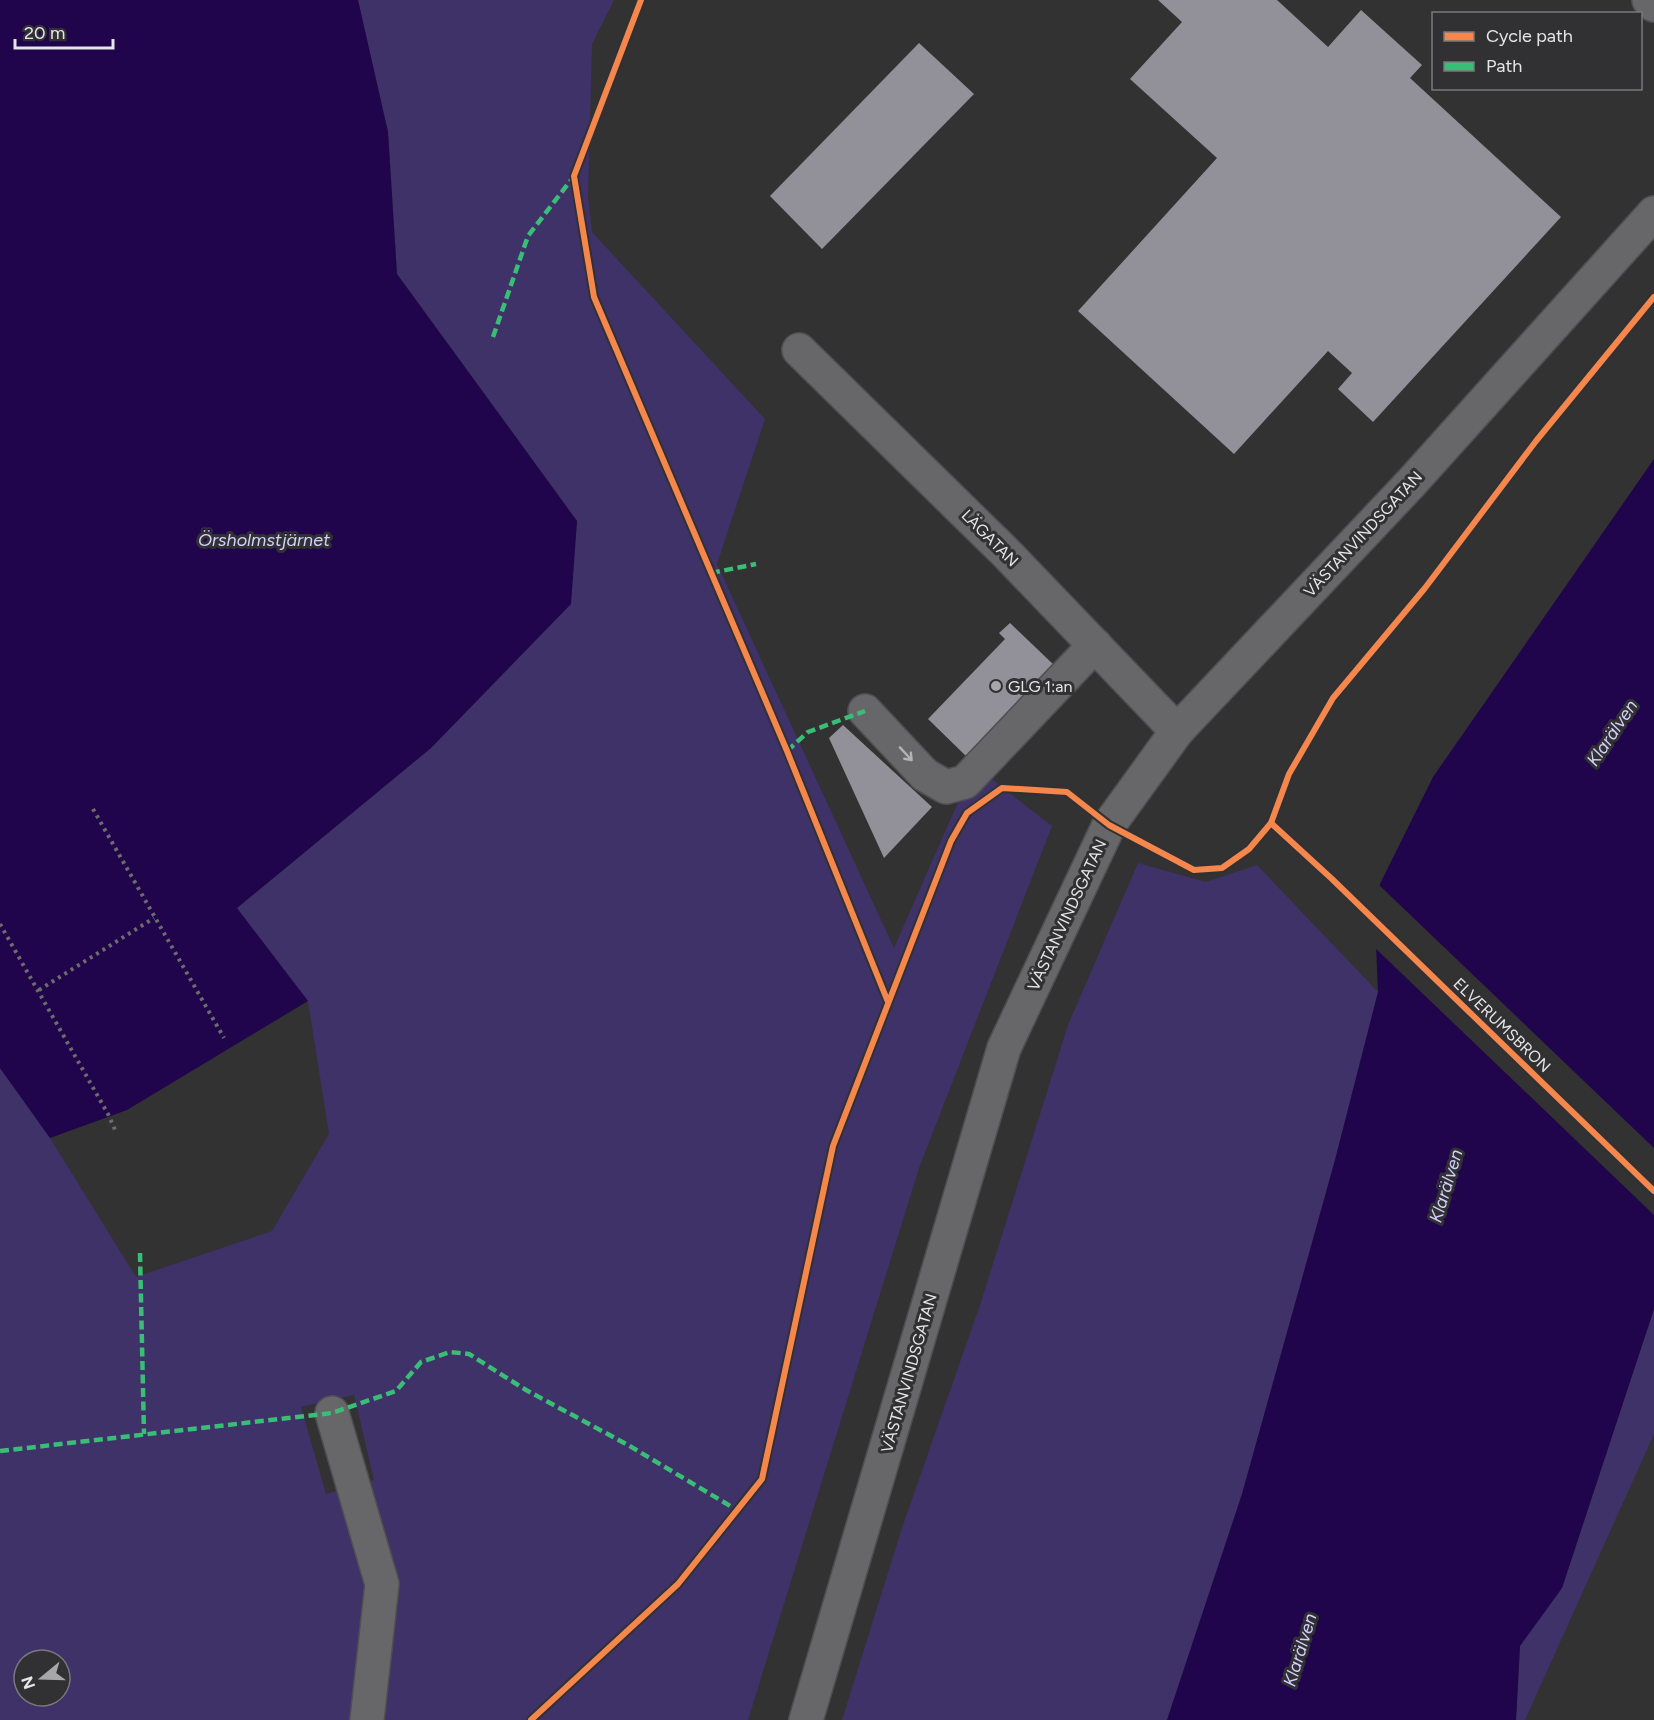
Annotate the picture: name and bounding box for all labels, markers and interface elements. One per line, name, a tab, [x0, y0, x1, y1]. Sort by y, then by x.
scale bar	[15, 12, 112, 50]
legend	[1432, 12, 1642, 90]
text: 20 m	[24, 22, 65, 44]
text: Cycle path	[1486, 25, 1573, 47]
text: Path	[1486, 55, 1522, 77]
street label: VÄSTANVINDSGATAN	[1300, 467, 1426, 601]
street label: LÄGATAN	[958, 506, 1022, 570]
water label: Örsholmstjärnet	[198, 529, 330, 551]
place label: GLG 1:an	[1008, 677, 1072, 696]
marker: GLG 1:an	[989, 679, 1003, 693]
water label: Klarälven	[1582, 696, 1642, 770]
one-way arrow	[898, 746, 913, 761]
street label: VÄSTANVINDSGATAN	[1024, 836, 1110, 994]
street label: ELVERUMSBRON	[1449, 974, 1555, 1076]
water label: Klarälven	[1424, 1147, 1468, 1225]
street label: VÄSTANVINDSGATAN	[877, 1291, 941, 1455]
water label: Klarälven	[1278, 1611, 1322, 1689]
north arrow	[12, 1648, 72, 1708]
text: N	[17, 1674, 39, 1692]

